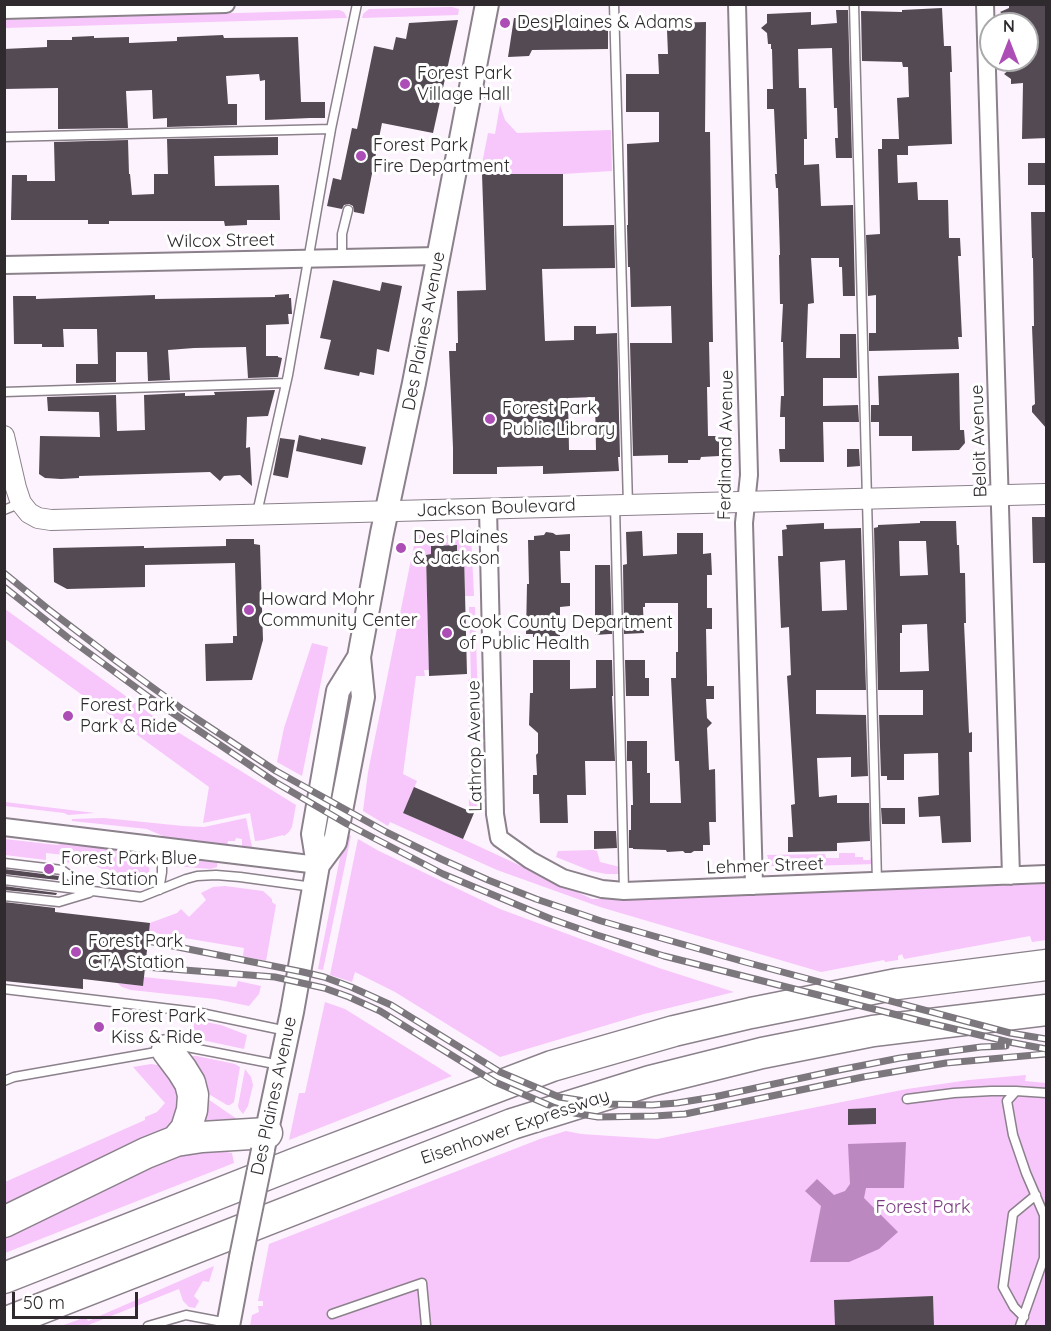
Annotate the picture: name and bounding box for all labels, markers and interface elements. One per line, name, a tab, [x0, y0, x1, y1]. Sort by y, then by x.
place label: Des Plaines & Adams	[517, 12, 693, 34]
north arrow	[979, 12, 1039, 72]
marker: Des Plaines & Adams	[498, 16, 512, 30]
text: N	[1003, 16, 1015, 36]
place label: Forest Park Village Hall	[417, 63, 512, 106]
marker: Forest Park Village Hall	[398, 77, 412, 91]
place label: Forest Park Fire Department	[373, 135, 510, 178]
marker: Forest Park Fire Department	[354, 149, 368, 163]
street label: Wilcox Street	[167, 229, 275, 253]
street label: Des Plaines Avenue	[398, 250, 450, 412]
street label: Ferdinand Avenue	[714, 370, 738, 520]
street label: Beloit Avenue	[966, 384, 992, 498]
place label: Forest Park Public Library	[502, 398, 615, 440]
marker: Forest Park Public Library	[483, 412, 497, 426]
street label: Jackson Boulevard	[416, 494, 576, 522]
place label: Des Plaines & Jackson	[413, 527, 508, 570]
marker: Des Plaines & Jackson	[394, 541, 408, 555]
place label: Howard Mohr Community Center	[261, 589, 418, 632]
marker: Howard Mohr Community Center	[242, 603, 256, 617]
place label: Cook County Department of Public Health	[459, 612, 673, 654]
marker: Cook County Department of Public Health	[440, 626, 454, 640]
street label: Lathrop Avenue	[463, 680, 487, 812]
place label: Forest Park Park & Ride	[80, 695, 177, 738]
marker: Forest Park Park & Ride	[61, 709, 75, 723]
place label: Forest Park Blue Line Station	[61, 848, 197, 890]
street label: Lehmer Street	[706, 853, 824, 879]
marker: Forest Park Blue Line Station	[42, 862, 56, 876]
place label: Forest Park CTA Station	[88, 931, 185, 974]
marker: Forest Park CTA Station	[69, 945, 83, 959]
place label: Forest Park Kiss & Ride	[111, 1006, 206, 1048]
street label: Des Plaines Avenue	[247, 1015, 301, 1177]
marker: Forest Park Kiss & Ride	[92, 1020, 106, 1034]
street label: Eisenhower Expressway	[418, 1085, 612, 1169]
park label: Forest Park	[875, 1197, 971, 1219]
scale bar	[15, 1280, 141, 1318]
text: 50 m	[23, 1291, 65, 1314]

